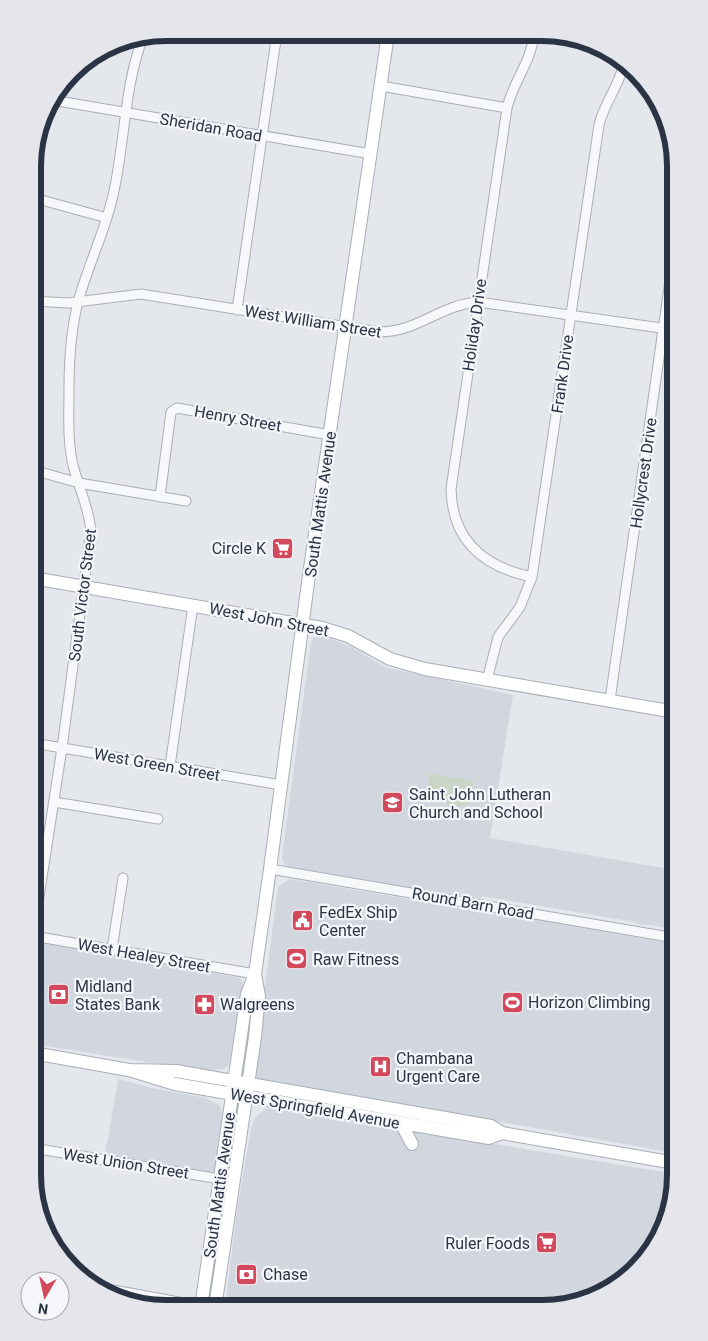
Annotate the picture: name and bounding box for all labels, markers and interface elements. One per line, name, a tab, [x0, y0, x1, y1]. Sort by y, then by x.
street label: Sheridan Road	[158, 109, 263, 146]
street label: Holiday Drive	[459, 277, 490, 373]
street label: West William Street	[243, 301, 383, 342]
street label: Frank Drive	[548, 333, 577, 415]
street label: Henry Street	[193, 401, 283, 435]
street label: Hollycrest Drive	[626, 417, 661, 530]
street label: South Mattis Avenue	[301, 430, 340, 578]
street label: South Victor Street	[65, 528, 100, 663]
supermarket icon: Circle K	[270, 536, 294, 560]
place label: Circle K	[212, 539, 267, 558]
street label: West John Street	[207, 599, 330, 640]
street label: West Green Street	[92, 744, 222, 785]
place label: Saint John Lutheran Church and School	[409, 785, 551, 822]
school or university icon: Saint John Lutheran Church and School	[381, 791, 405, 815]
street label: Round Barn Road	[411, 883, 535, 924]
place label: FedEx Ship Center	[319, 903, 397, 940]
public building icon: FedEx Ship Center	[291, 909, 315, 933]
street label: West Healey Street	[76, 934, 212, 977]
sports icon: Raw Fitness	[285, 947, 309, 971]
place label: Raw Fitness	[313, 950, 399, 969]
place label: Midland States Bank	[75, 977, 161, 1014]
bank icon: Midland States Bank	[47, 983, 71, 1007]
sports icon: Horizon Climbing	[500, 990, 524, 1014]
pharmacy icon: Walgreens	[192, 992, 216, 1016]
place label: Horizon Climbing	[528, 993, 651, 1012]
place label: Walgreens	[220, 995, 295, 1014]
place label: Chambana Urgent Care	[396, 1049, 480, 1086]
hospital icon: Chambana Urgent Care	[368, 1055, 392, 1079]
street label: West Springfield Avenue	[229, 1084, 401, 1133]
street label: South Mattis Avenue	[200, 1111, 239, 1259]
street label: West Union Street	[62, 1144, 190, 1183]
supermarket icon: Ruler Foods	[534, 1231, 558, 1255]
place label: Ruler Foods	[445, 1234, 530, 1253]
bank icon: Chase	[235, 1262, 259, 1286]
place label: Chase	[263, 1265, 308, 1284]
north arrow	[20, 1271, 70, 1321]
text: N	[37, 1300, 49, 1318]

